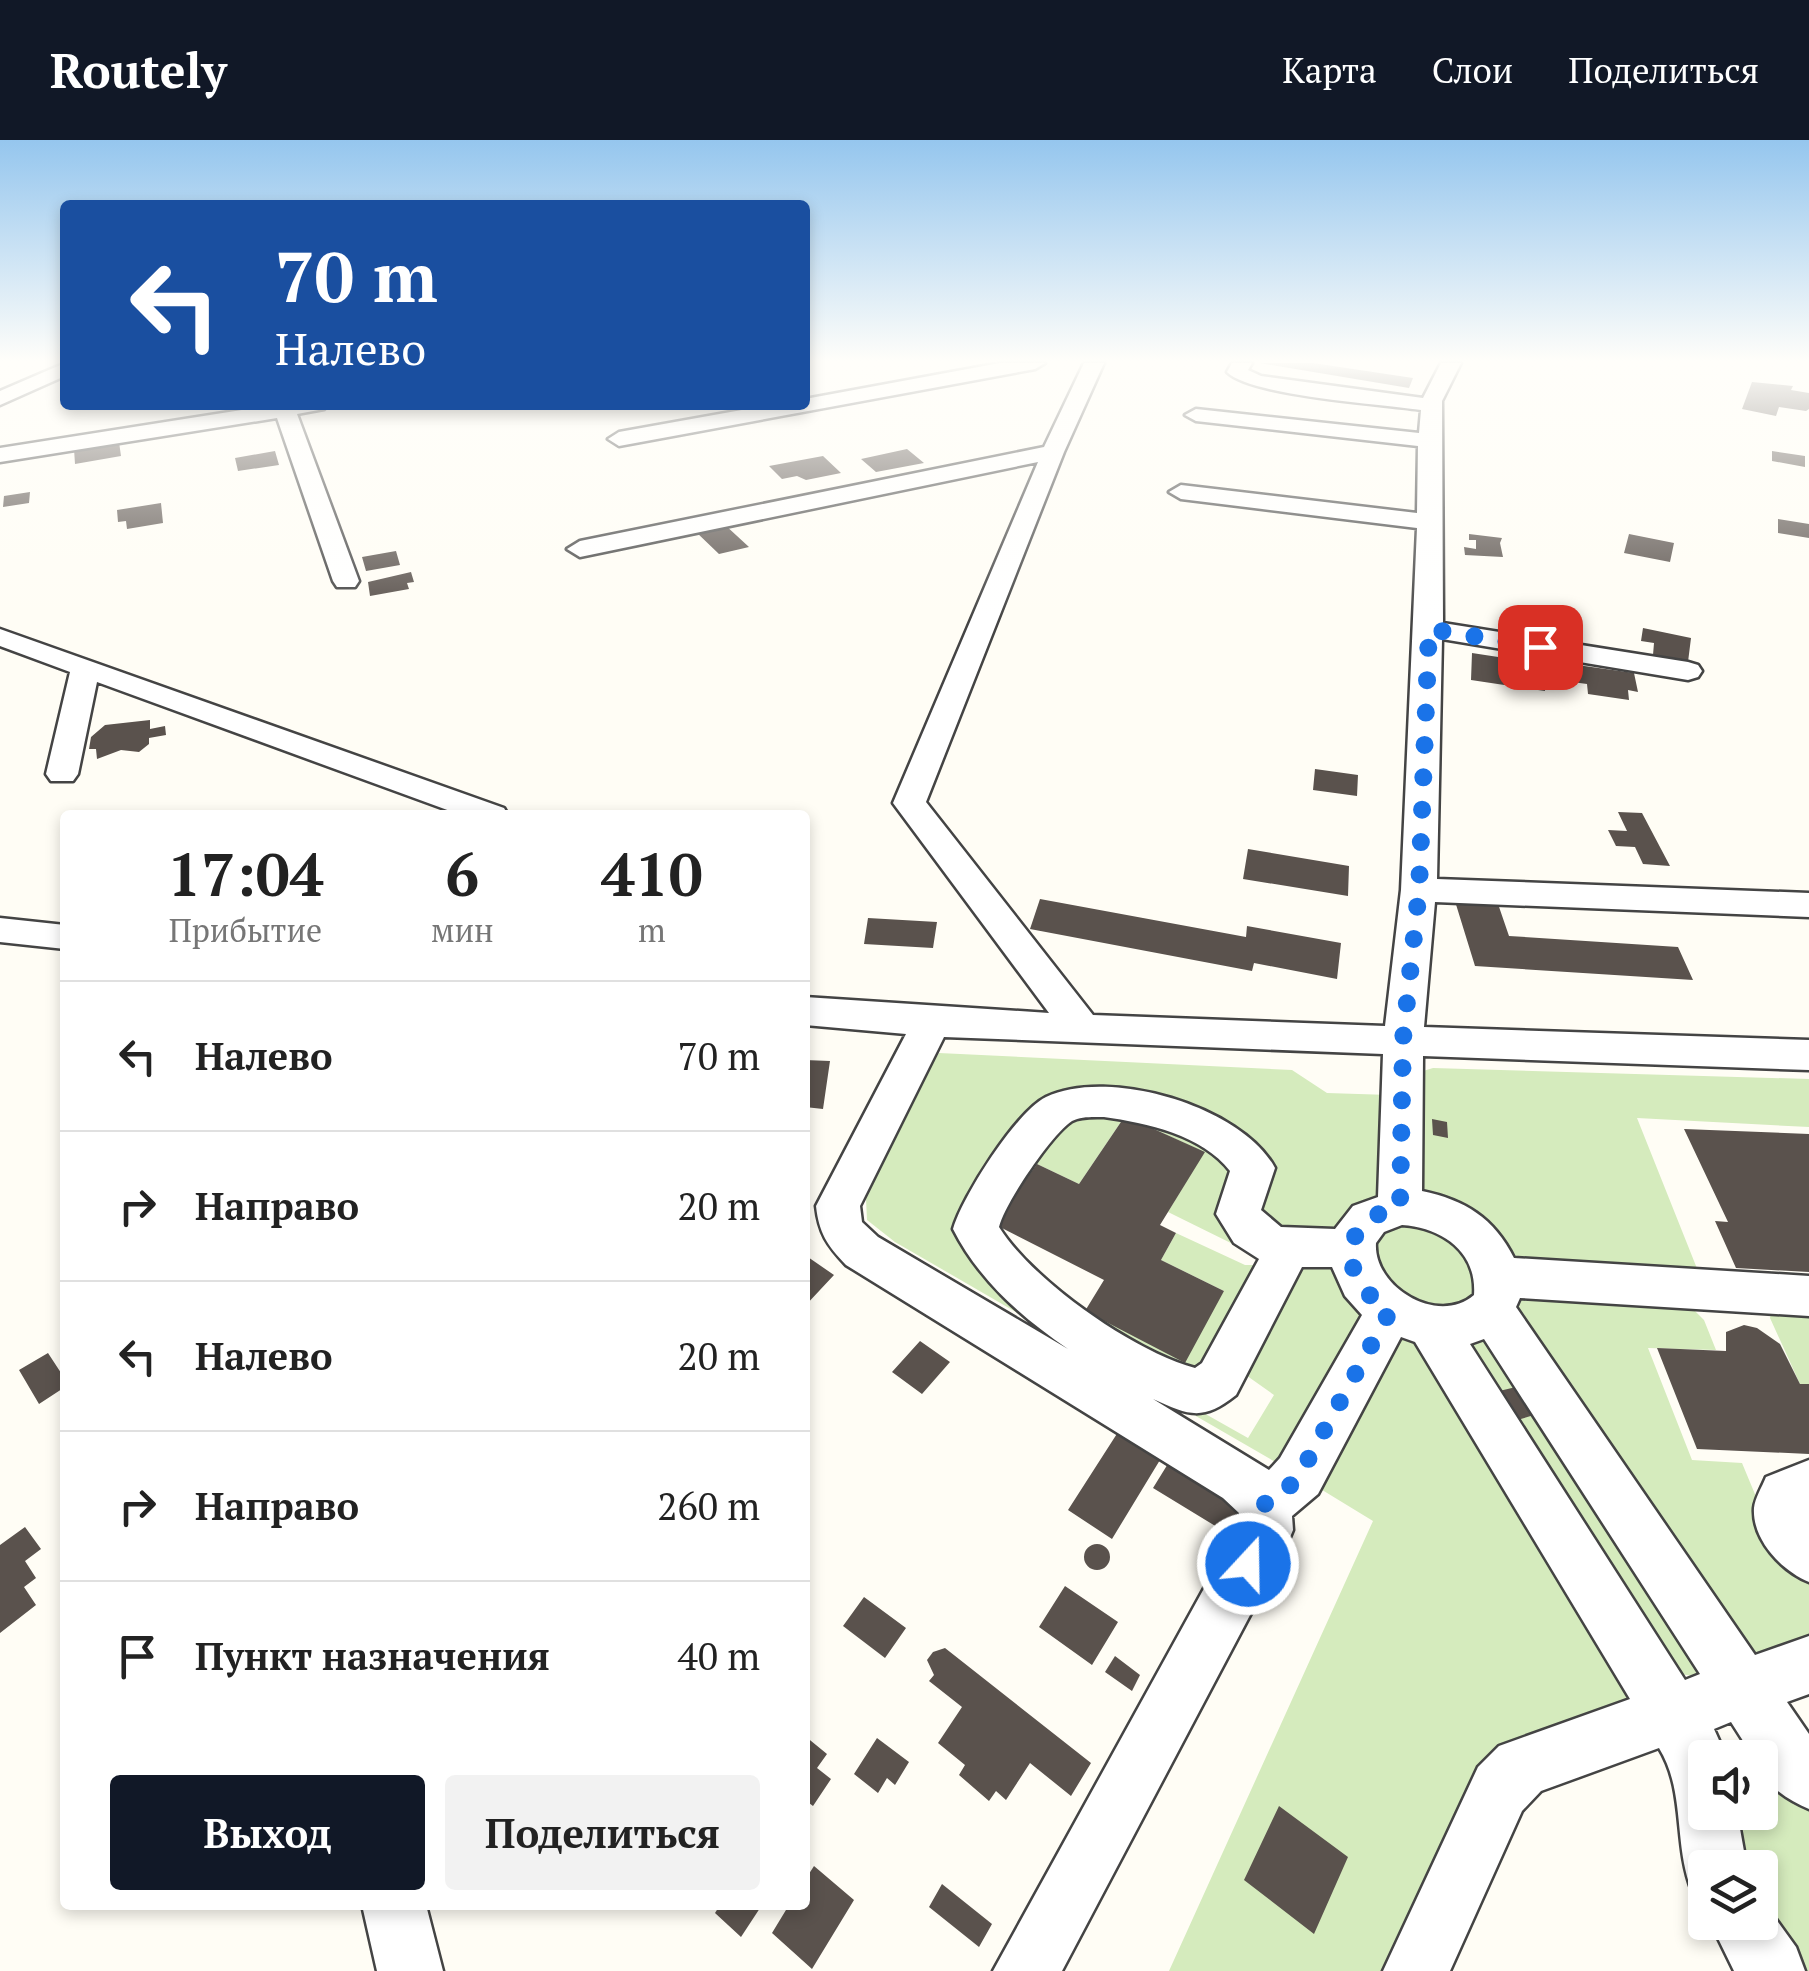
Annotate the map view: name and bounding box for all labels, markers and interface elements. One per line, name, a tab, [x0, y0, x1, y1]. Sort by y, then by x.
text: Routely	[50, 38, 227, 102]
text: Карта	[1282, 47, 1377, 93]
text: Слои	[1432, 47, 1513, 93]
text: Поделиться	[1568, 47, 1759, 93]
text: 70 m	[275, 229, 438, 322]
icon: left	[110, 240, 240, 370]
text: Налево	[275, 318, 426, 378]
pin	[1498, 605, 1583, 690]
icon: arrive	[1513, 620, 1568, 675]
text: 17:04	[167, 834, 324, 913]
text: 6	[445, 834, 479, 913]
text: 410	[601, 834, 703, 913]
text: Прибытие	[169, 909, 322, 951]
text: мин	[431, 909, 494, 951]
text: m	[638, 909, 666, 951]
icon: left	[110, 1029, 165, 1084]
text: Налево	[195, 1031, 333, 1081]
text: 70 m	[677, 1031, 760, 1081]
icon: right	[110, 1179, 165, 1234]
text: Направо	[195, 1181, 359, 1231]
text: 20 m	[677, 1181, 760, 1231]
icon: left	[110, 1329, 165, 1384]
text: Налево	[195, 1331, 333, 1381]
text: 20 m	[677, 1331, 760, 1381]
icon: right	[110, 1479, 165, 1534]
text: Направо	[195, 1481, 359, 1531]
text: 260 m	[657, 1481, 760, 1531]
position arrow	[1196, 1512, 1300, 1616]
icon: arrive	[110, 1629, 165, 1684]
text: Пункт назначения	[195, 1631, 550, 1681]
text: 40 m	[677, 1631, 760, 1681]
map controls	[1688, 1740, 1778, 1940]
button: sound	[1688, 1740, 1778, 1830]
button: Выход	[110, 1775, 425, 1890]
button: Поделиться	[445, 1775, 760, 1890]
button: layers	[1688, 1850, 1778, 1940]

